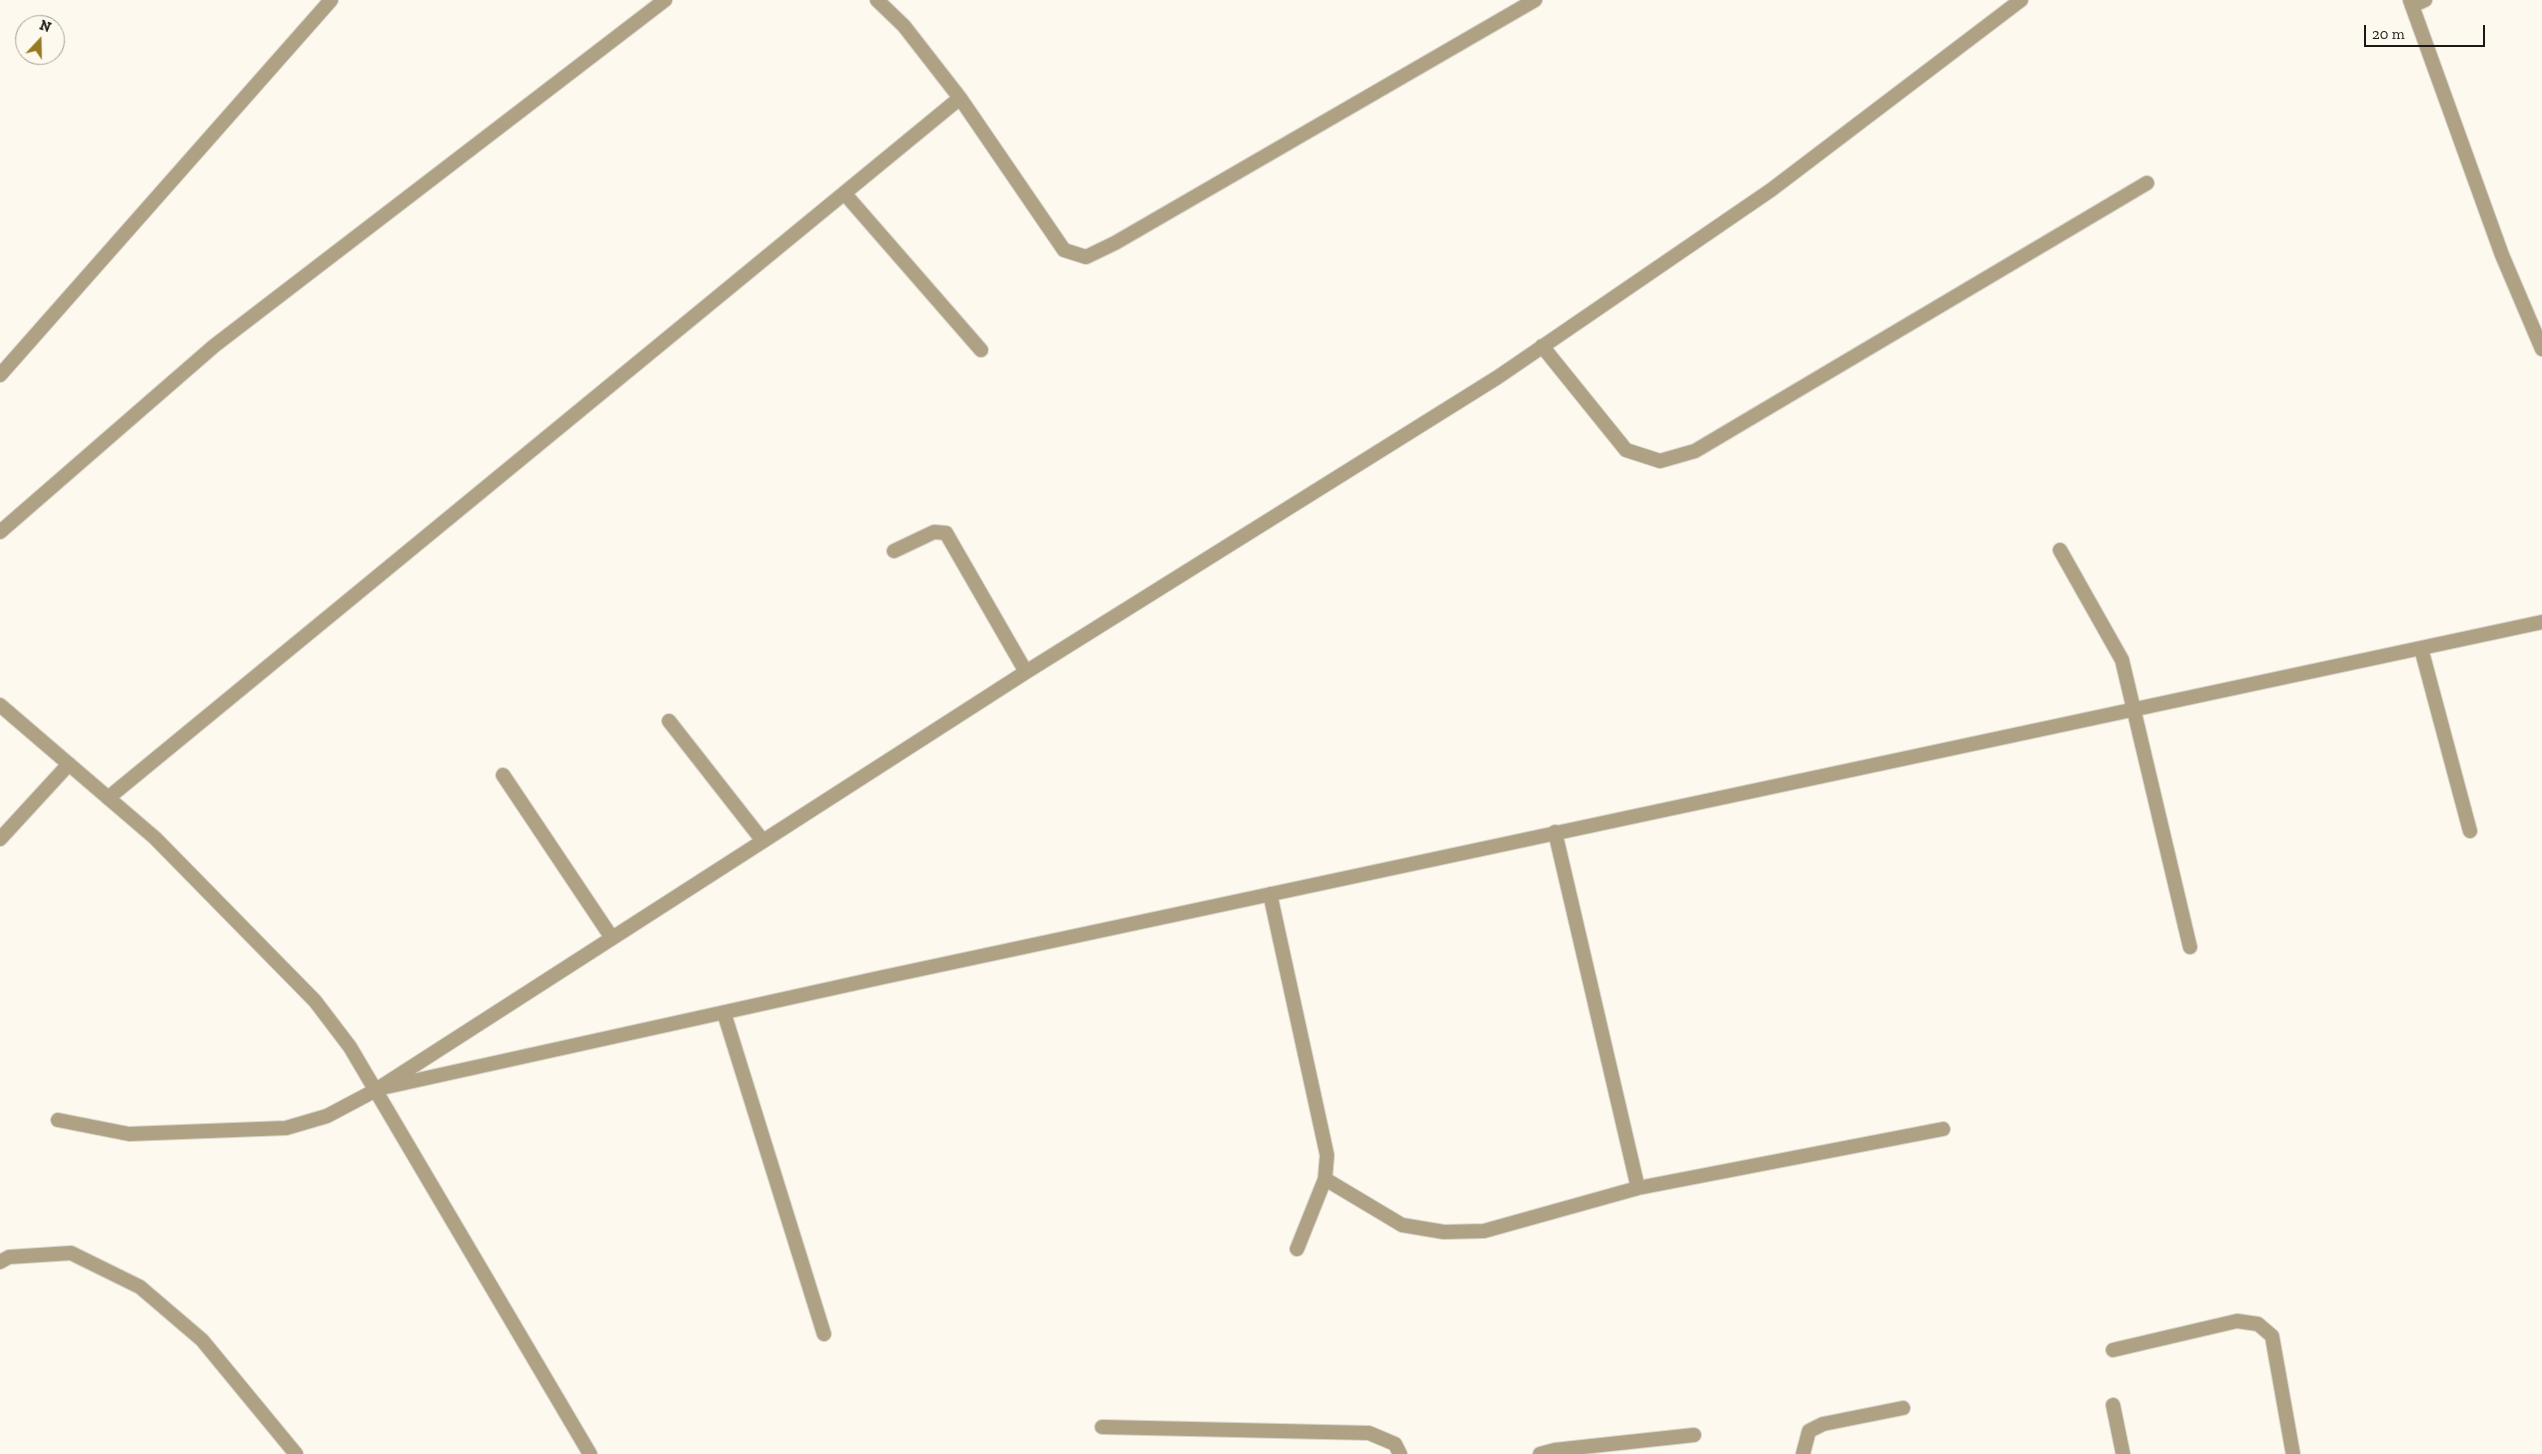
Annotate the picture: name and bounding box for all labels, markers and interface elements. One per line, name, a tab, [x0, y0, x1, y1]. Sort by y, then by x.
north arrow	[15, 15, 65, 65]
scale bar	[2367, 15, 2488, 47]
text: N	[37, 17, 53, 36]
text: 20 m	[2372, 25, 2405, 43]

